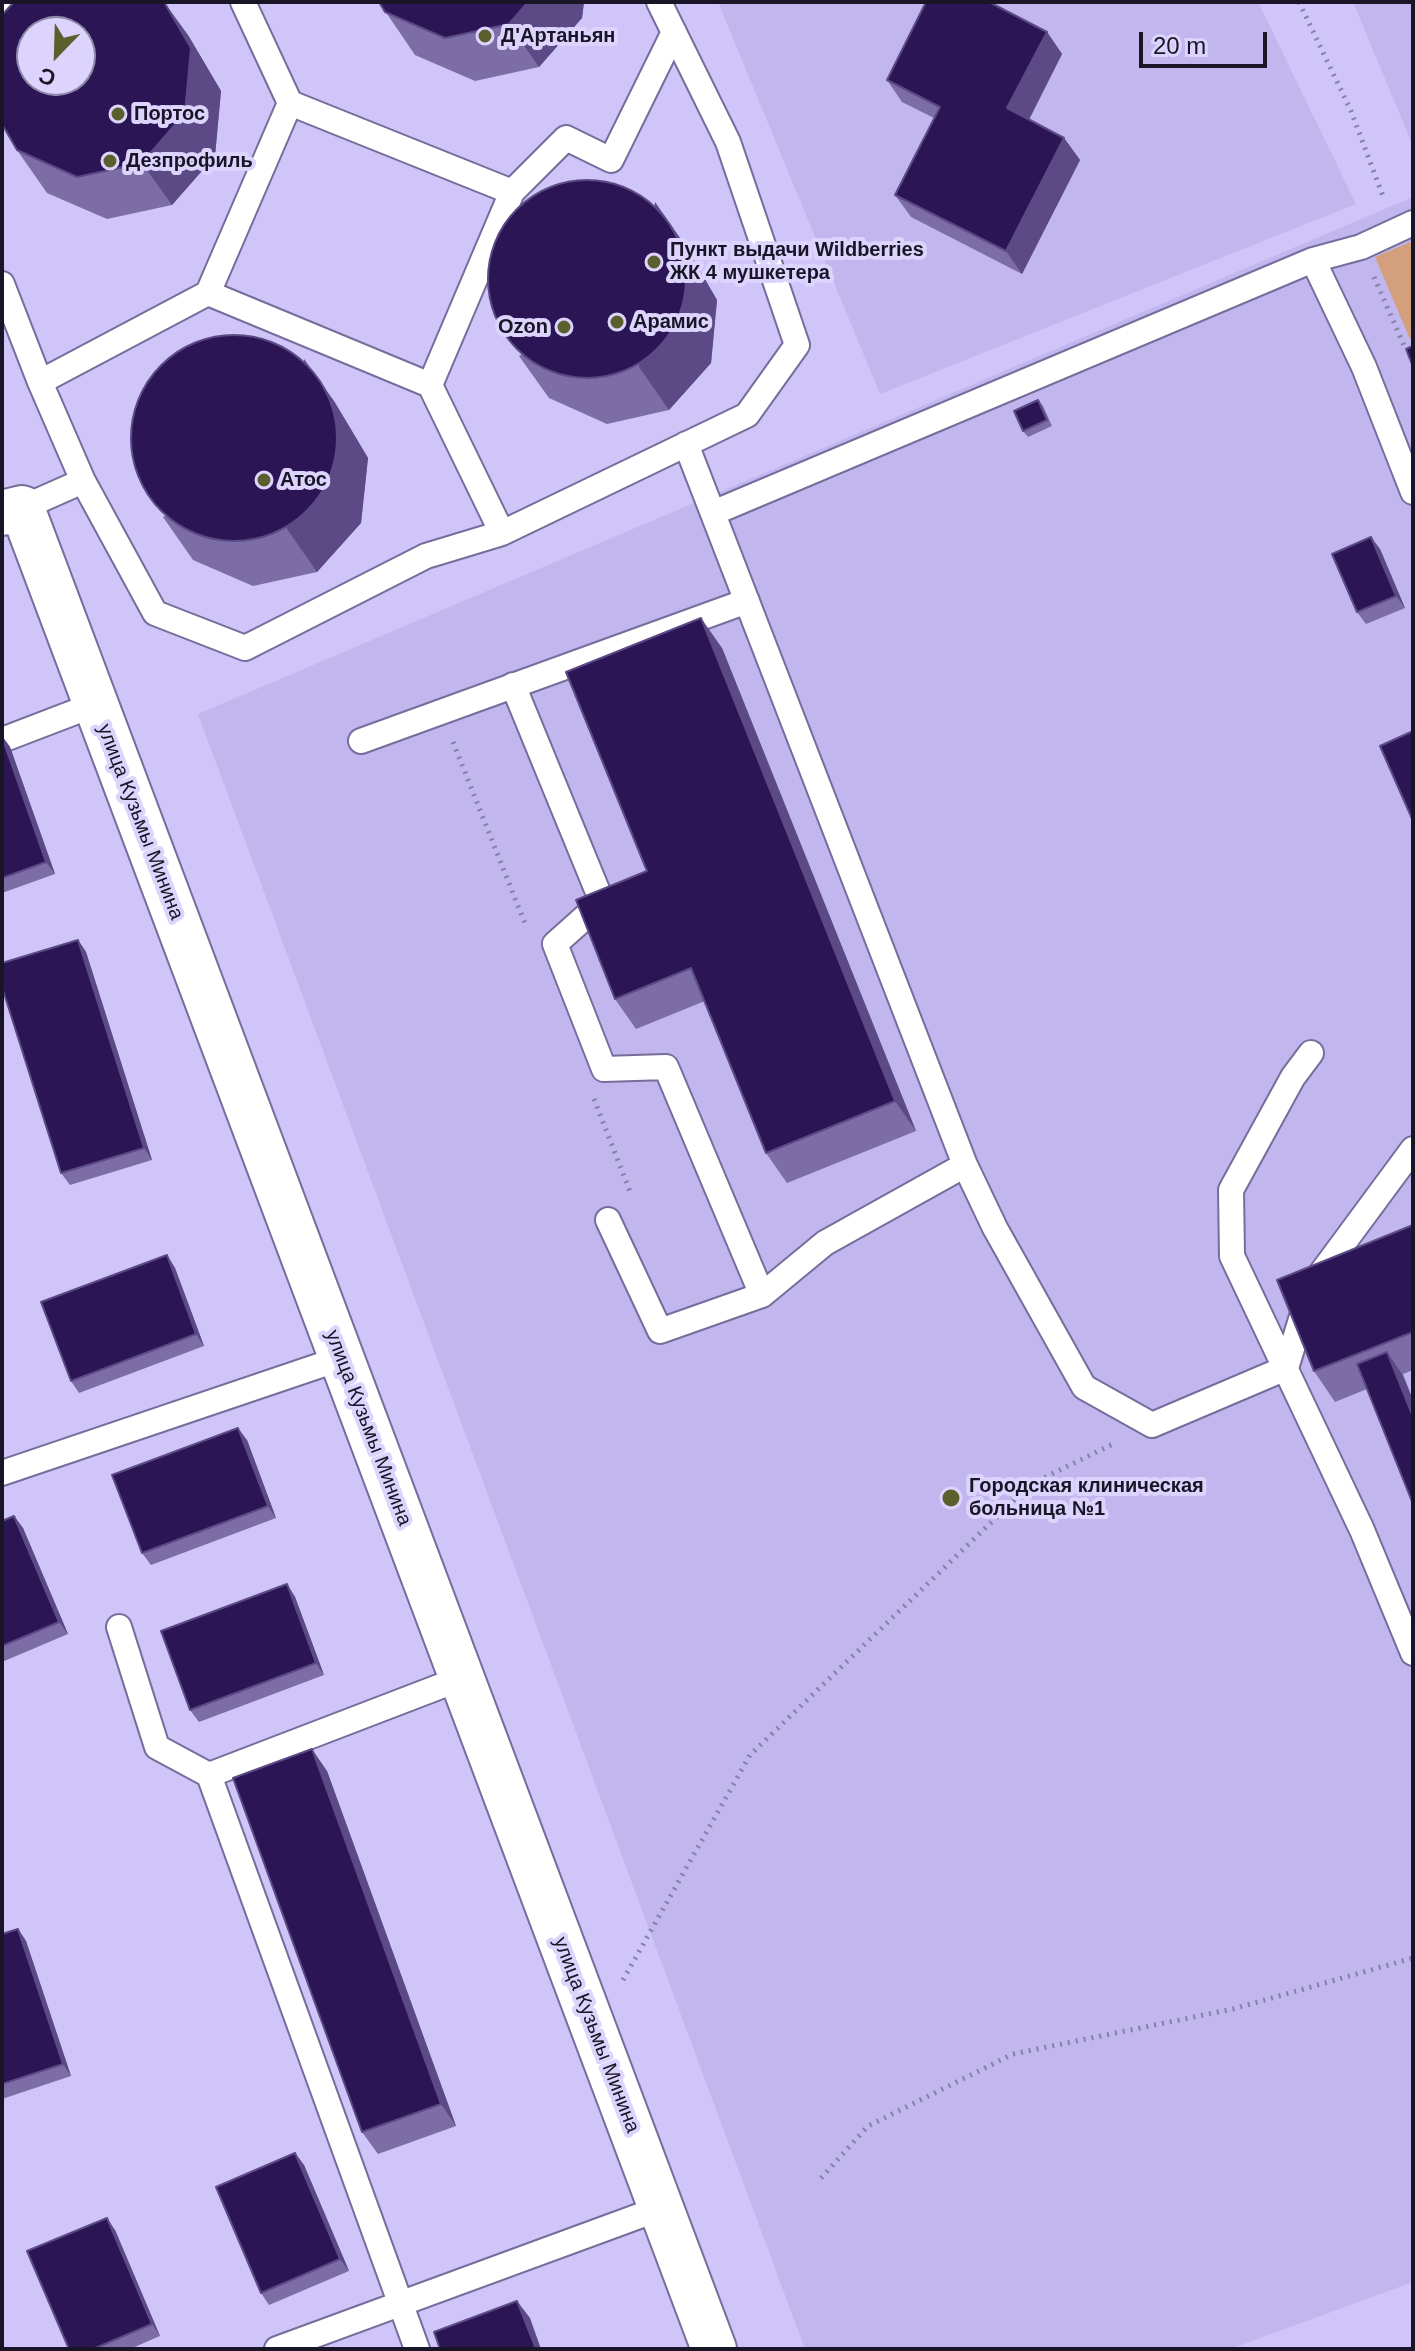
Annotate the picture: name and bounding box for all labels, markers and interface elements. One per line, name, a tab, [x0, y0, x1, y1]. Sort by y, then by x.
north arrow	[16, 16, 96, 96]
scale bar	[1143, 16, 1271, 66]
place label: Д'Артаньян	[501, 24, 615, 48]
marker: Д'Артаньян	[476, 27, 494, 45]
text: 20 m	[1153, 32, 1206, 59]
text: С	[35, 62, 59, 91]
place label: Портос	[134, 102, 205, 126]
marker: Портос	[109, 105, 127, 123]
place label: Дезпрофиль	[126, 149, 253, 173]
marker: Дезпрофиль	[101, 152, 119, 170]
place label: Пункт выдачи Wildberries ЖК 4 мушкетера	[670, 238, 924, 285]
marker: Пункт выдачи Wildberries ЖК 4 мушкетера	[645, 253, 663, 271]
place label: Арамис	[633, 310, 709, 334]
marker: Арамис	[608, 313, 626, 331]
place label: Ozon	[498, 315, 548, 339]
marker: Ozon	[555, 318, 573, 336]
place label: Атос	[280, 468, 327, 492]
marker: Атос	[255, 471, 273, 489]
street label: улица Кузьмы Минина	[92, 721, 188, 923]
street label: улица Кузьмы Минина	[320, 1327, 416, 1529]
place label: Городская клиническая больница №1	[969, 1474, 1204, 1521]
marker: Городская клиническая больница №1	[940, 1487, 962, 1509]
street label: улица Кузьмы Минина	[548, 1934, 644, 2136]

